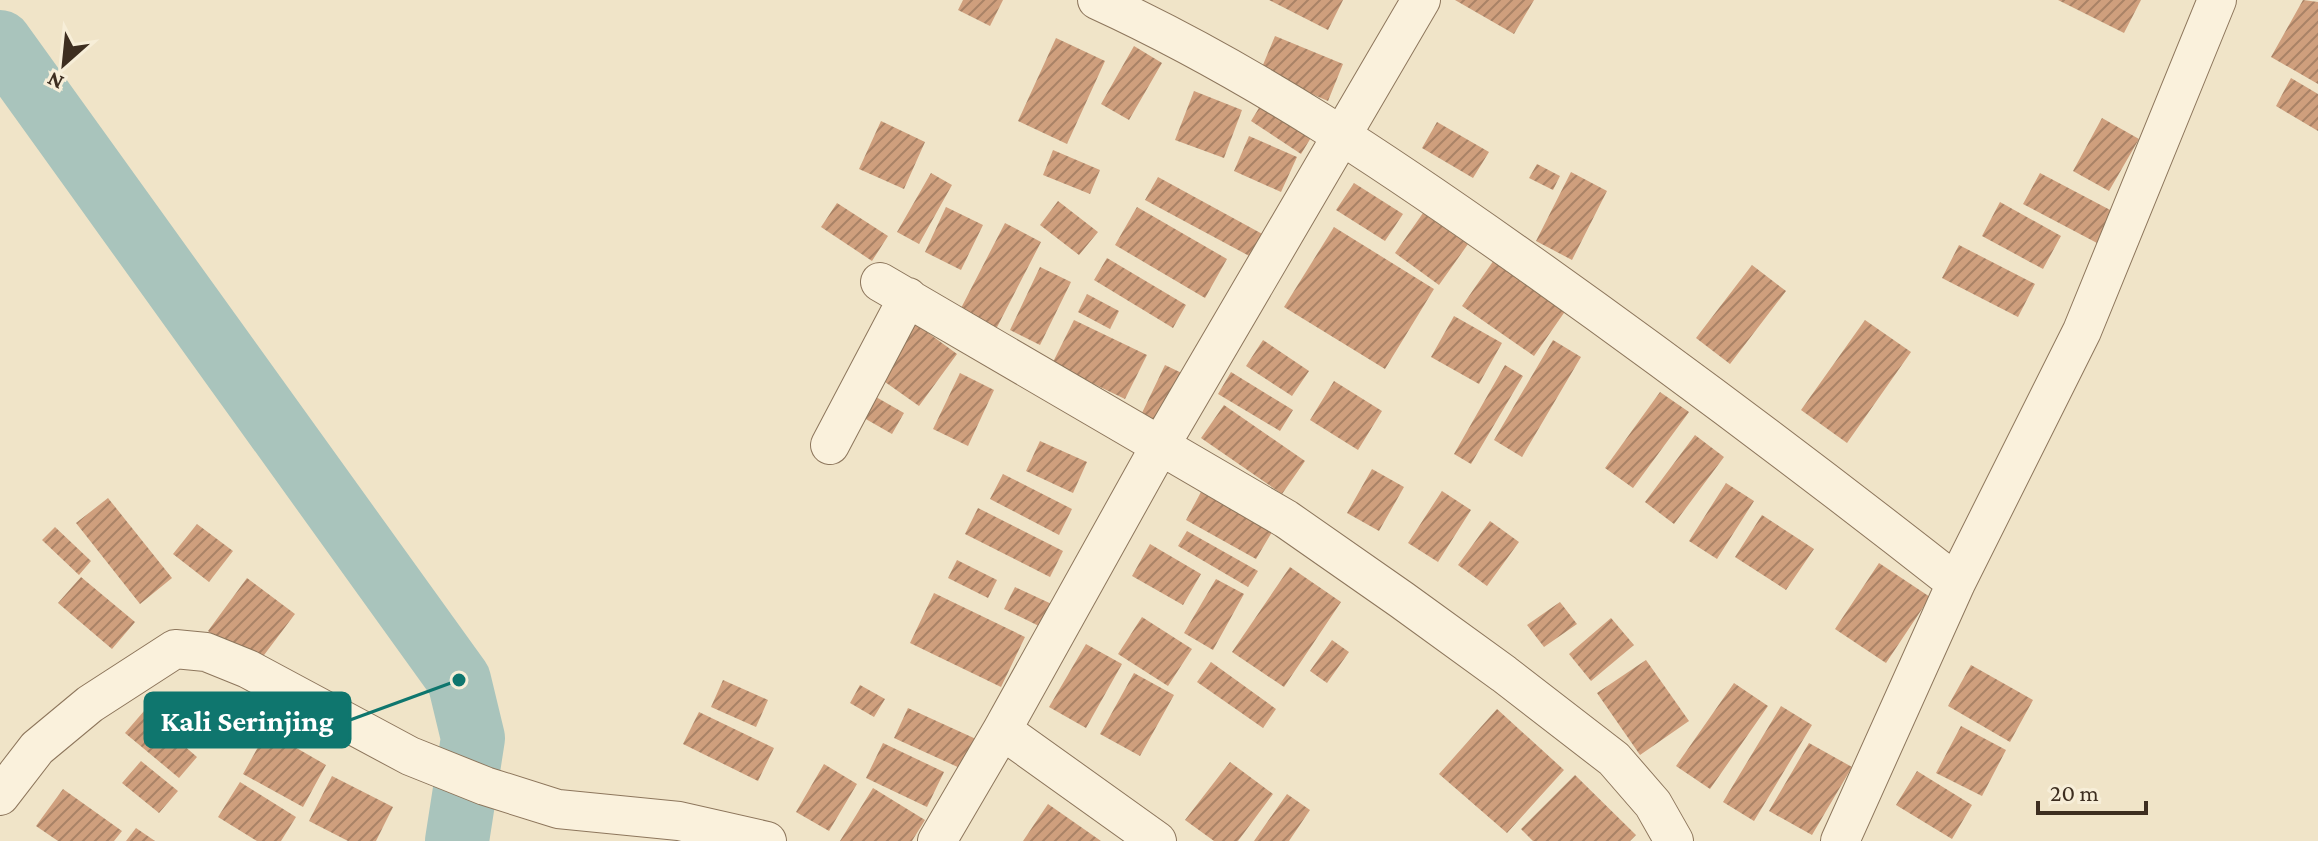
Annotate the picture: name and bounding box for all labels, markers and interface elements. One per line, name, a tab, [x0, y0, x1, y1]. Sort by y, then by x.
north arrow	[24, 24, 104, 104]
text: N	[43, 67, 68, 96]
callout: Kali Serinjing	[145, 693, 350, 747]
text: Kali Serinjing	[160, 704, 334, 738]
scale bar	[2038, 765, 2146, 815]
text: 20 m	[2050, 779, 2099, 806]

